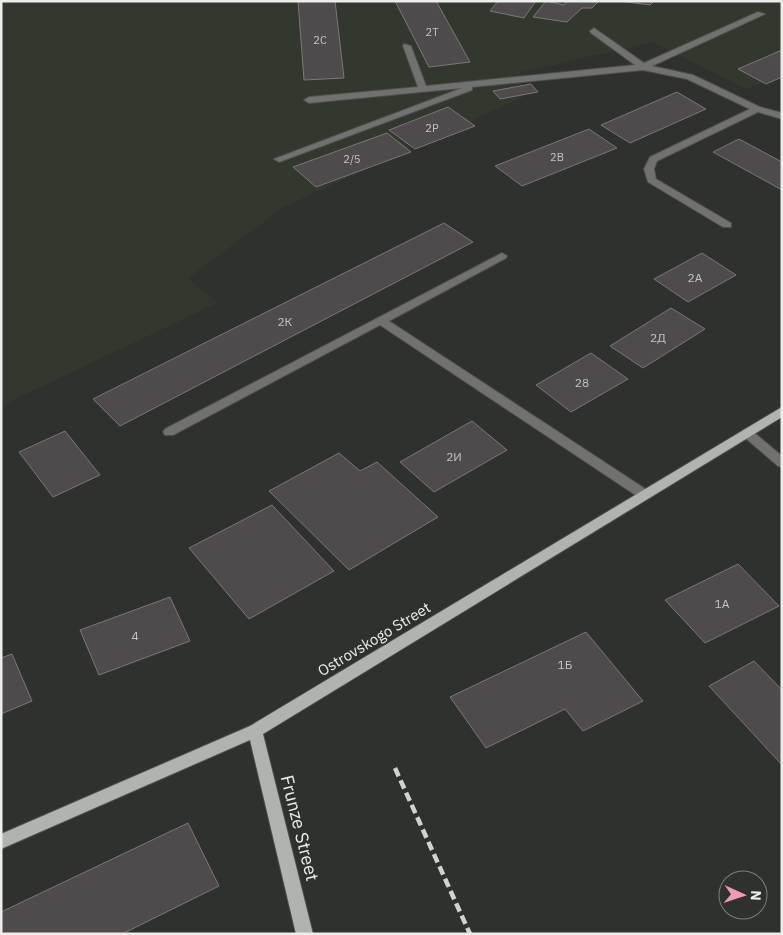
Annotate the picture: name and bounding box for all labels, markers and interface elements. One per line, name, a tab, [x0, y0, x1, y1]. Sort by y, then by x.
house number: 2Т	[426, 25, 439, 39]
house number: 2С	[313, 33, 327, 47]
house number: 2Р	[425, 121, 439, 135]
house number: 2В	[550, 150, 564, 164]
house number: 2/5	[343, 152, 361, 166]
house number: 2А	[688, 270, 703, 285]
house number: 2К	[277, 314, 293, 329]
house number: 2Д	[650, 330, 666, 345]
house number: 28	[575, 375, 589, 390]
house number: 2И	[446, 449, 462, 464]
house number: 1А	[715, 596, 730, 611]
street label: Ostrovskogo Street	[314, 598, 434, 680]
house number: 4	[131, 628, 139, 643]
house number: 1Б	[558, 657, 572, 672]
street label: Frunze Street	[276, 773, 324, 883]
north arrow	[718, 870, 768, 920]
text: N	[747, 890, 765, 901]

